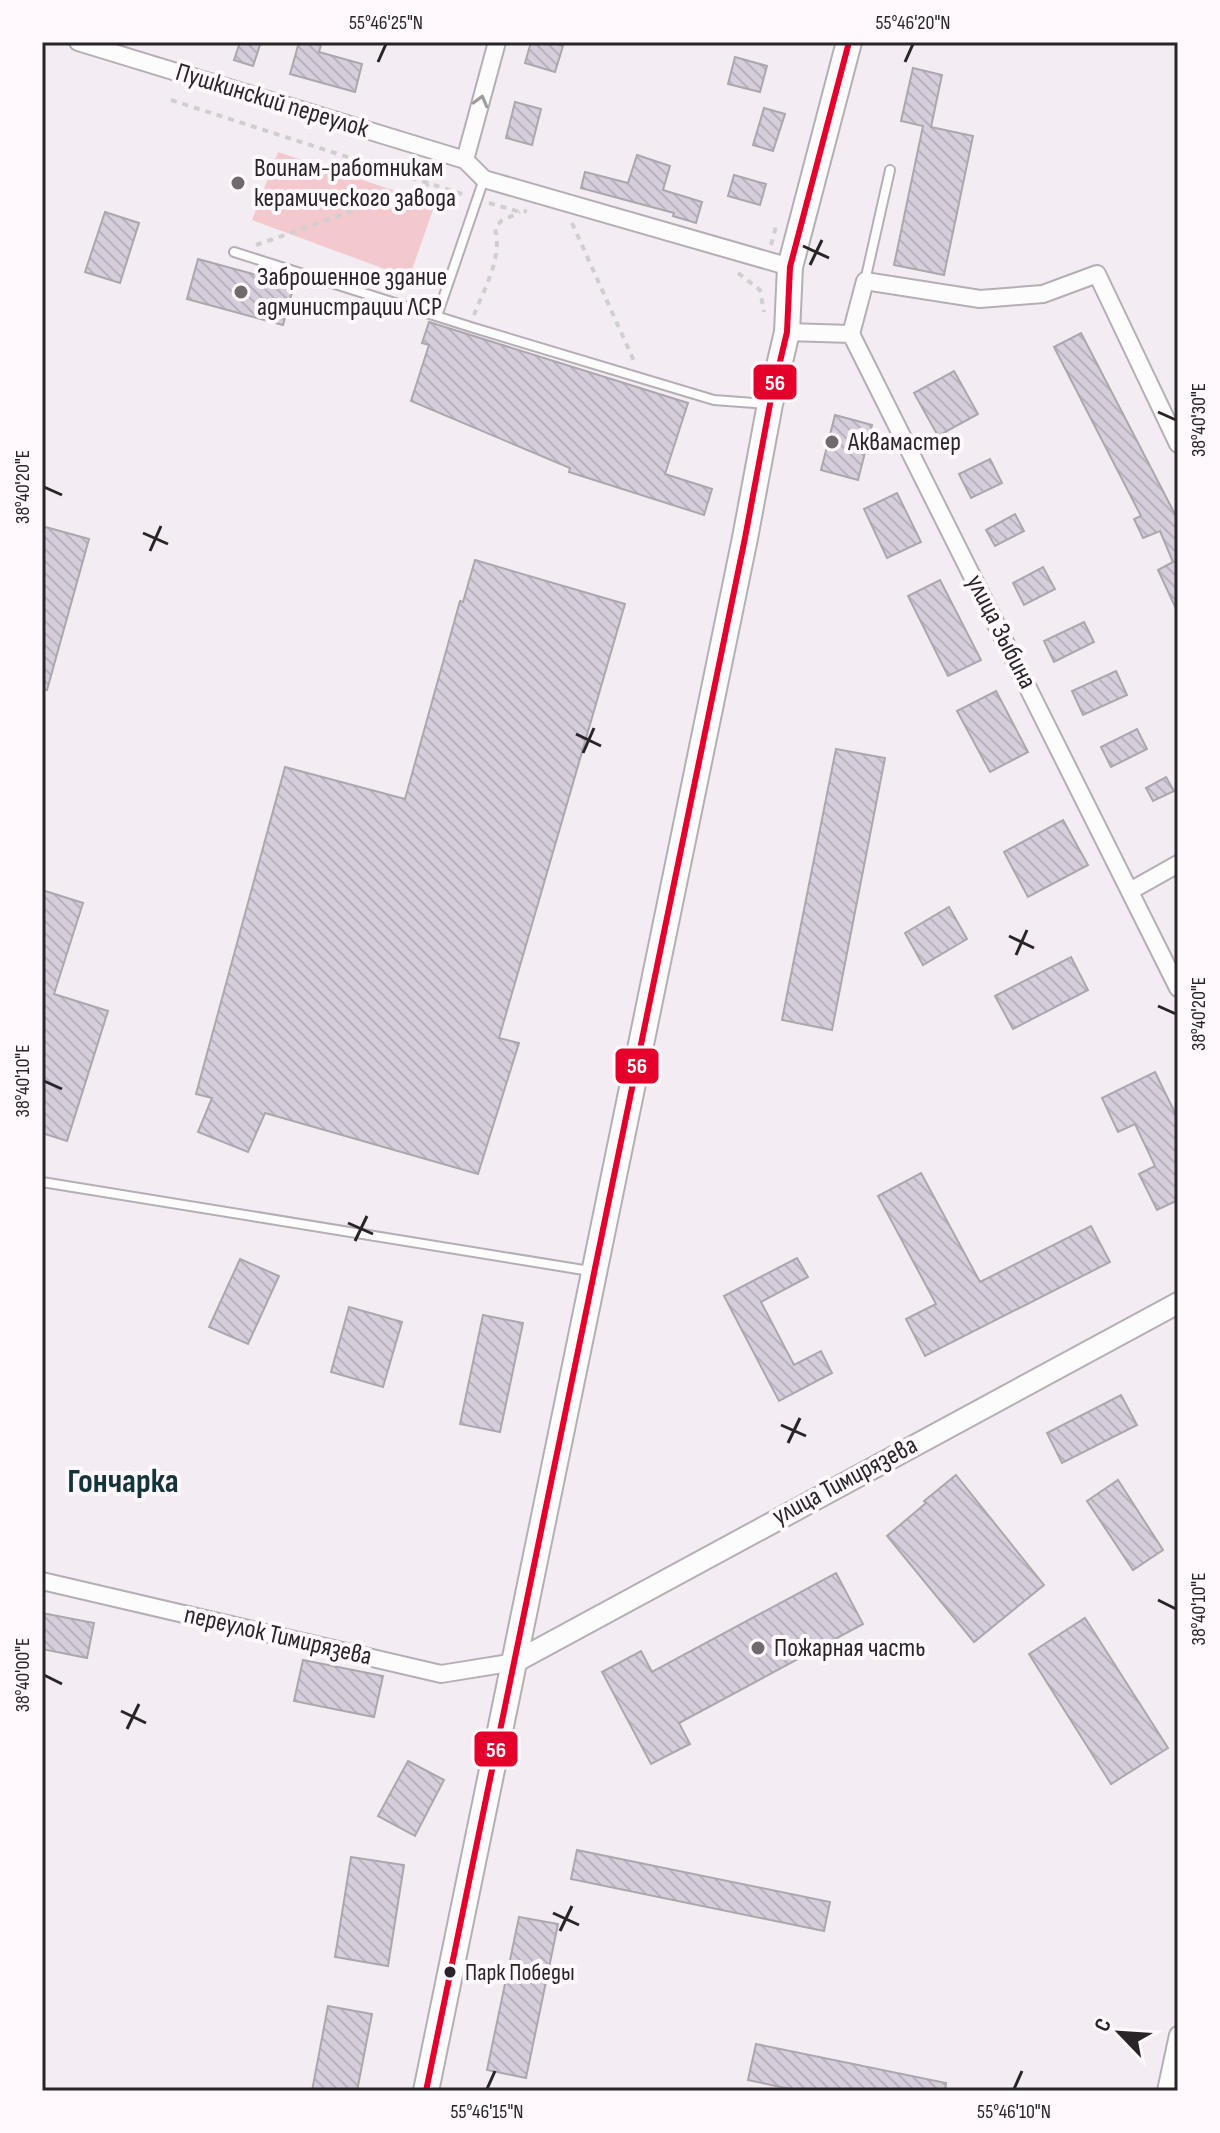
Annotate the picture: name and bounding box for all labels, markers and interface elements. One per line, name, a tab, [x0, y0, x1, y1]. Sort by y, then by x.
text: 55°46'25"N	[349, 11, 423, 35]
text: 55°46'20"N	[876, 11, 951, 35]
street label: Пушкинский переулок	[172, 57, 372, 145]
one-way arrow	[472, 95, 488, 109]
place label: Воинам-работникам керамического завода	[254, 153, 456, 214]
marker: Воинам-работникам керамического завода	[229, 174, 247, 192]
place label: Заброшенное здание администрации ЛСР	[257, 262, 447, 323]
marker: Заброшенное здание администрации ЛСР	[232, 283, 250, 301]
line badge: 56	[752, 363, 798, 401]
text: 56	[765, 370, 785, 397]
text: 38°40'30"E	[1187, 383, 1211, 457]
place label: Аквамастер	[847, 427, 961, 458]
marker: Аквамастер	[823, 433, 841, 451]
text: 38°40'20"E	[11, 450, 35, 524]
street label: улица Зыбина	[959, 570, 1043, 694]
text: 38°40'20"E	[1187, 977, 1211, 1051]
text: 38°40'10"E	[11, 1045, 35, 1117]
line badge: 56	[614, 1047, 660, 1085]
text: 56	[627, 1053, 647, 1080]
street label: улица Тимирязева	[767, 1430, 923, 1532]
district label: Гончарка	[67, 1461, 179, 1502]
text: 38°40'10"E	[1187, 1573, 1211, 1645]
street label: переулок Тимирязева	[181, 1599, 375, 1673]
place label: Пожарная часть	[774, 1633, 926, 1664]
text: 38°40'00"E	[11, 1638, 35, 1712]
marker: Пожарная часть	[749, 1639, 767, 1657]
line badge: 56	[473, 1730, 519, 1768]
text: 56	[486, 1737, 506, 1764]
place label: Парк Победы	[465, 1958, 575, 1987]
marker: Парк Победы	[442, 1964, 458, 1980]
north arrow	[1080, 1993, 1160, 2073]
text: С	[1089, 2014, 1118, 2036]
text: 55°46'15"N	[451, 2100, 523, 2124]
text: 55°46'10"N	[977, 2100, 1051, 2124]

